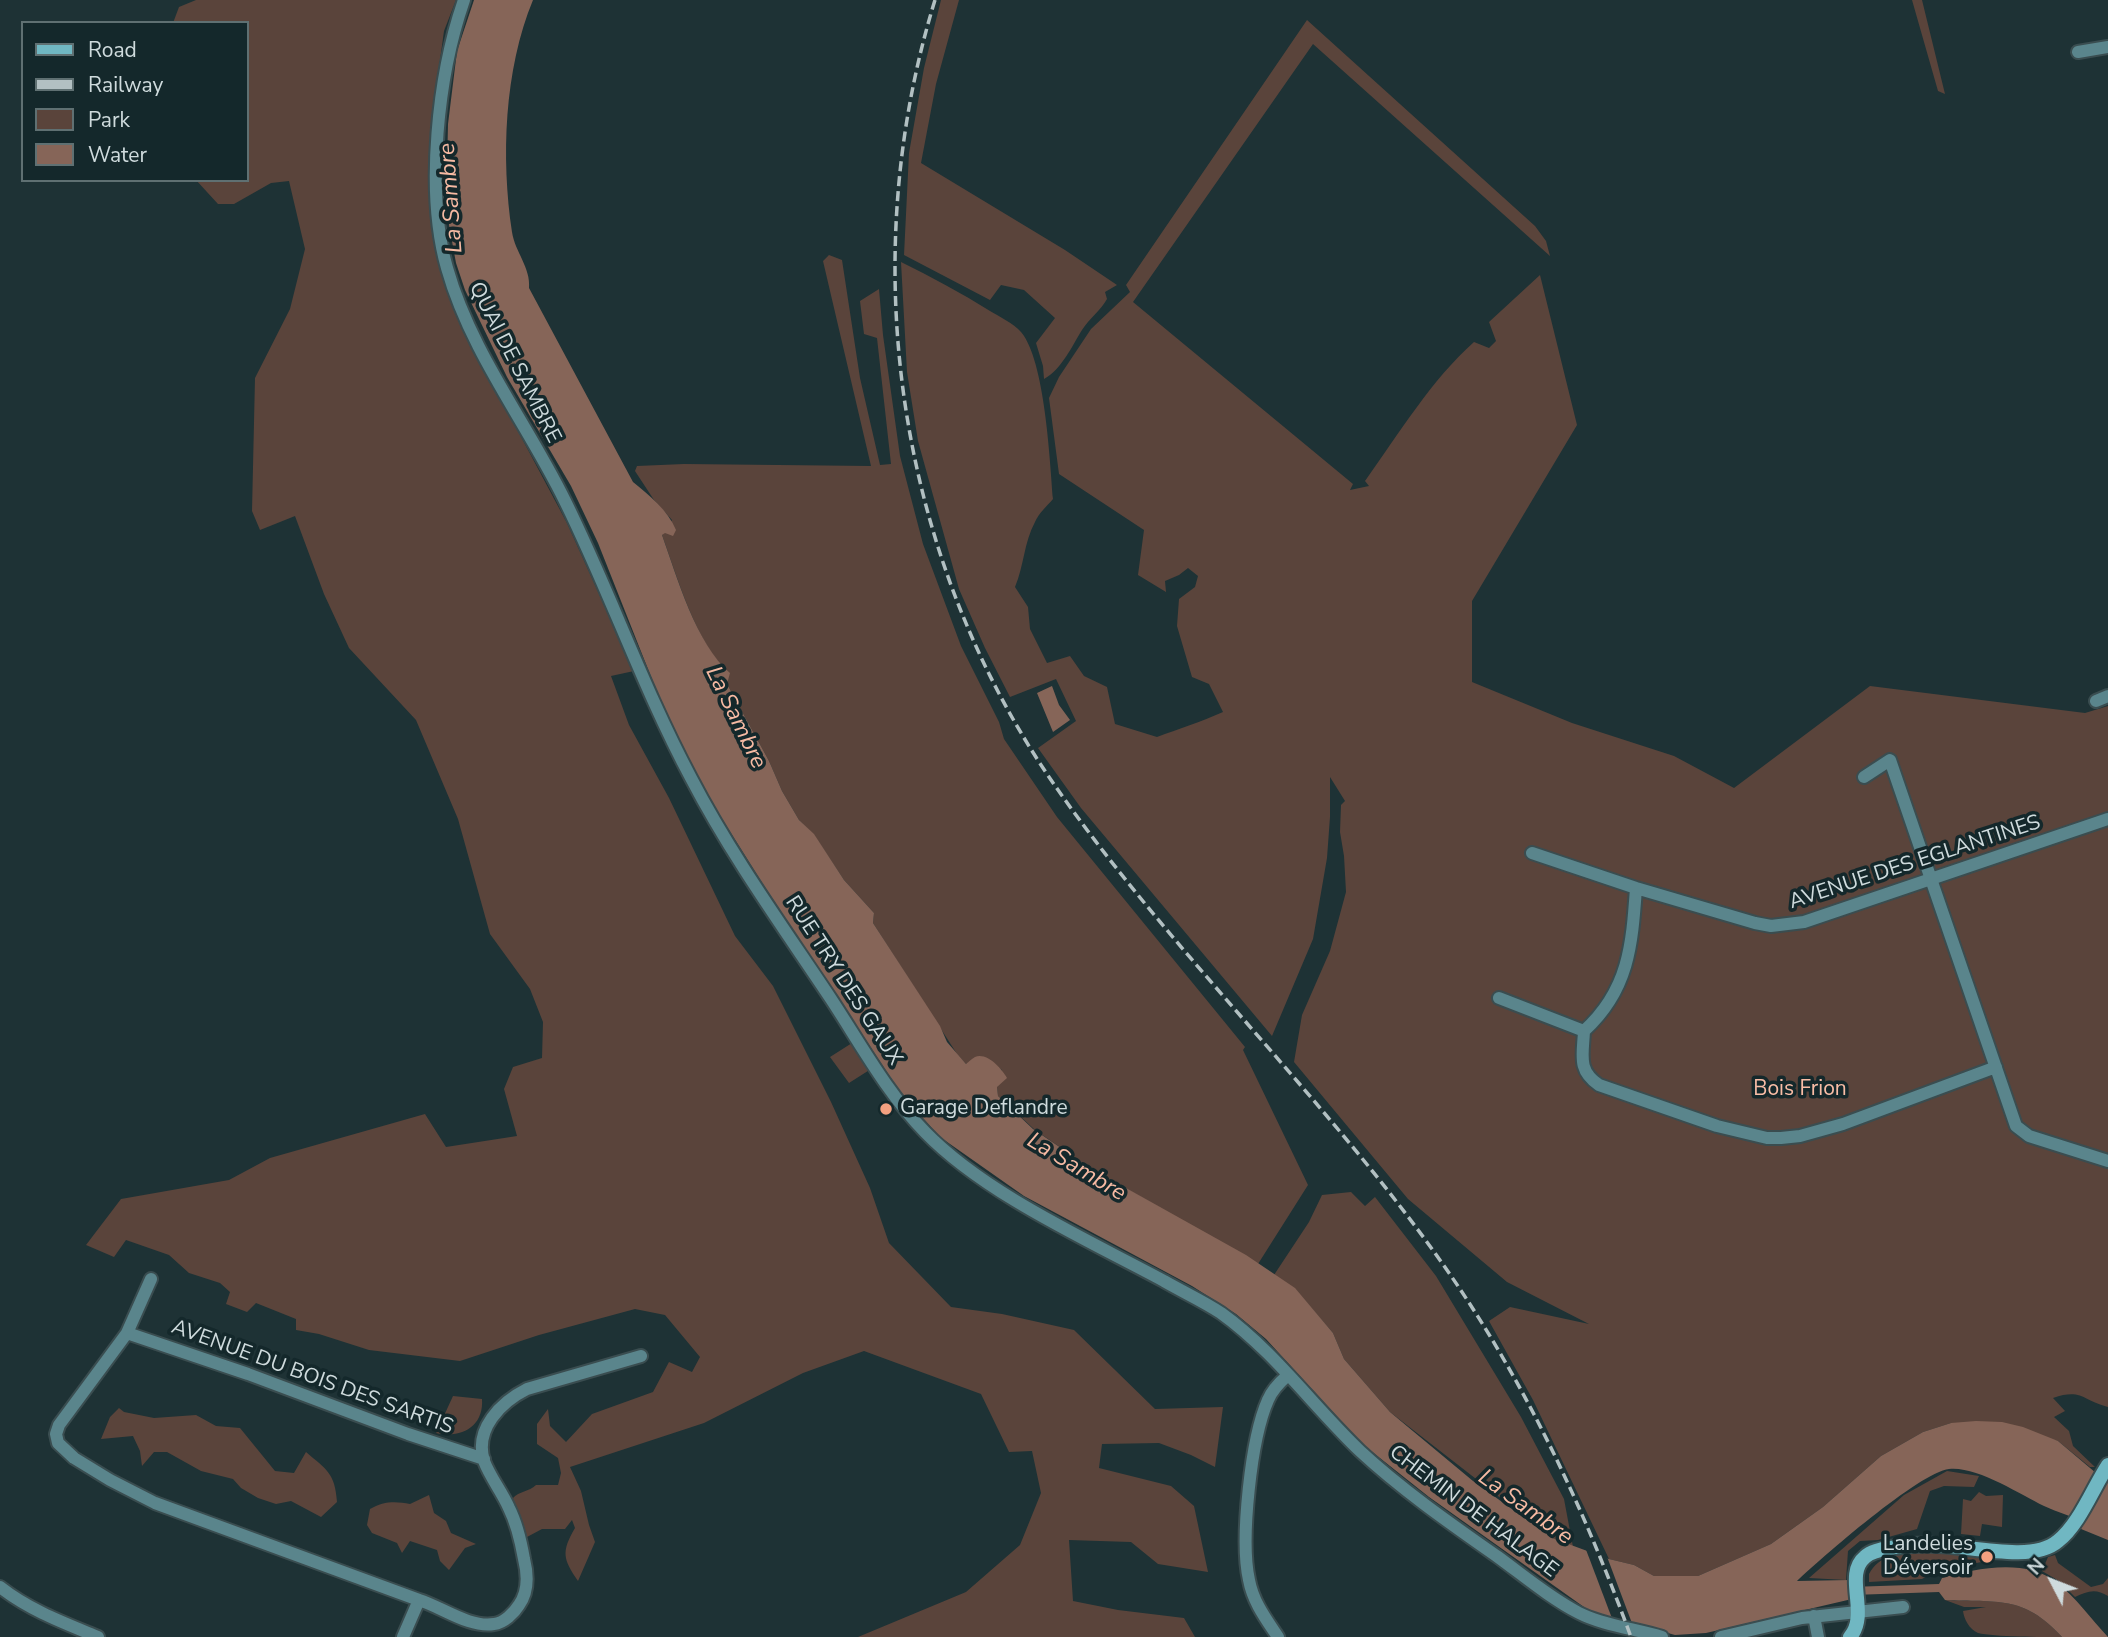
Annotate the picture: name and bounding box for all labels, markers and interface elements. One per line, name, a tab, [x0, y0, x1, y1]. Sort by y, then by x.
legend	[21, 21, 248, 182]
text: Road	[88, 36, 137, 64]
text: Railway	[88, 71, 163, 99]
text: Park	[88, 106, 130, 134]
text: Water	[88, 141, 147, 169]
water label: La Sambre	[434, 142, 470, 254]
street label: QUAI DE SAMBRE	[463, 278, 565, 448]
water label: La Sambre	[698, 662, 772, 774]
street label: AVENUE DES EGLANTINES	[1786, 810, 2044, 916]
street label: RUE TRY DES GAUX	[779, 892, 907, 1070]
park label: Bois Frion	[1753, 1077, 1847, 1103]
place label: Garage Deflandre	[900, 1096, 1068, 1122]
marker: Garage Deflandre	[878, 1101, 894, 1117]
water label: La Sambre	[1022, 1128, 1130, 1208]
street label: AVENUE DU BOIS DES SARTIS	[168, 1315, 456, 1441]
street label: CHEMIN DE HALAGE	[1384, 1440, 1562, 1584]
water label: La Sambre	[1472, 1464, 1578, 1552]
place label: Landelies Déversoir	[1883, 1532, 1973, 1582]
north arrow	[2017, 1546, 2087, 1616]
marker: Landelies Déversoir	[1979, 1549, 1995, 1565]
text: N	[2022, 1553, 2051, 1581]

